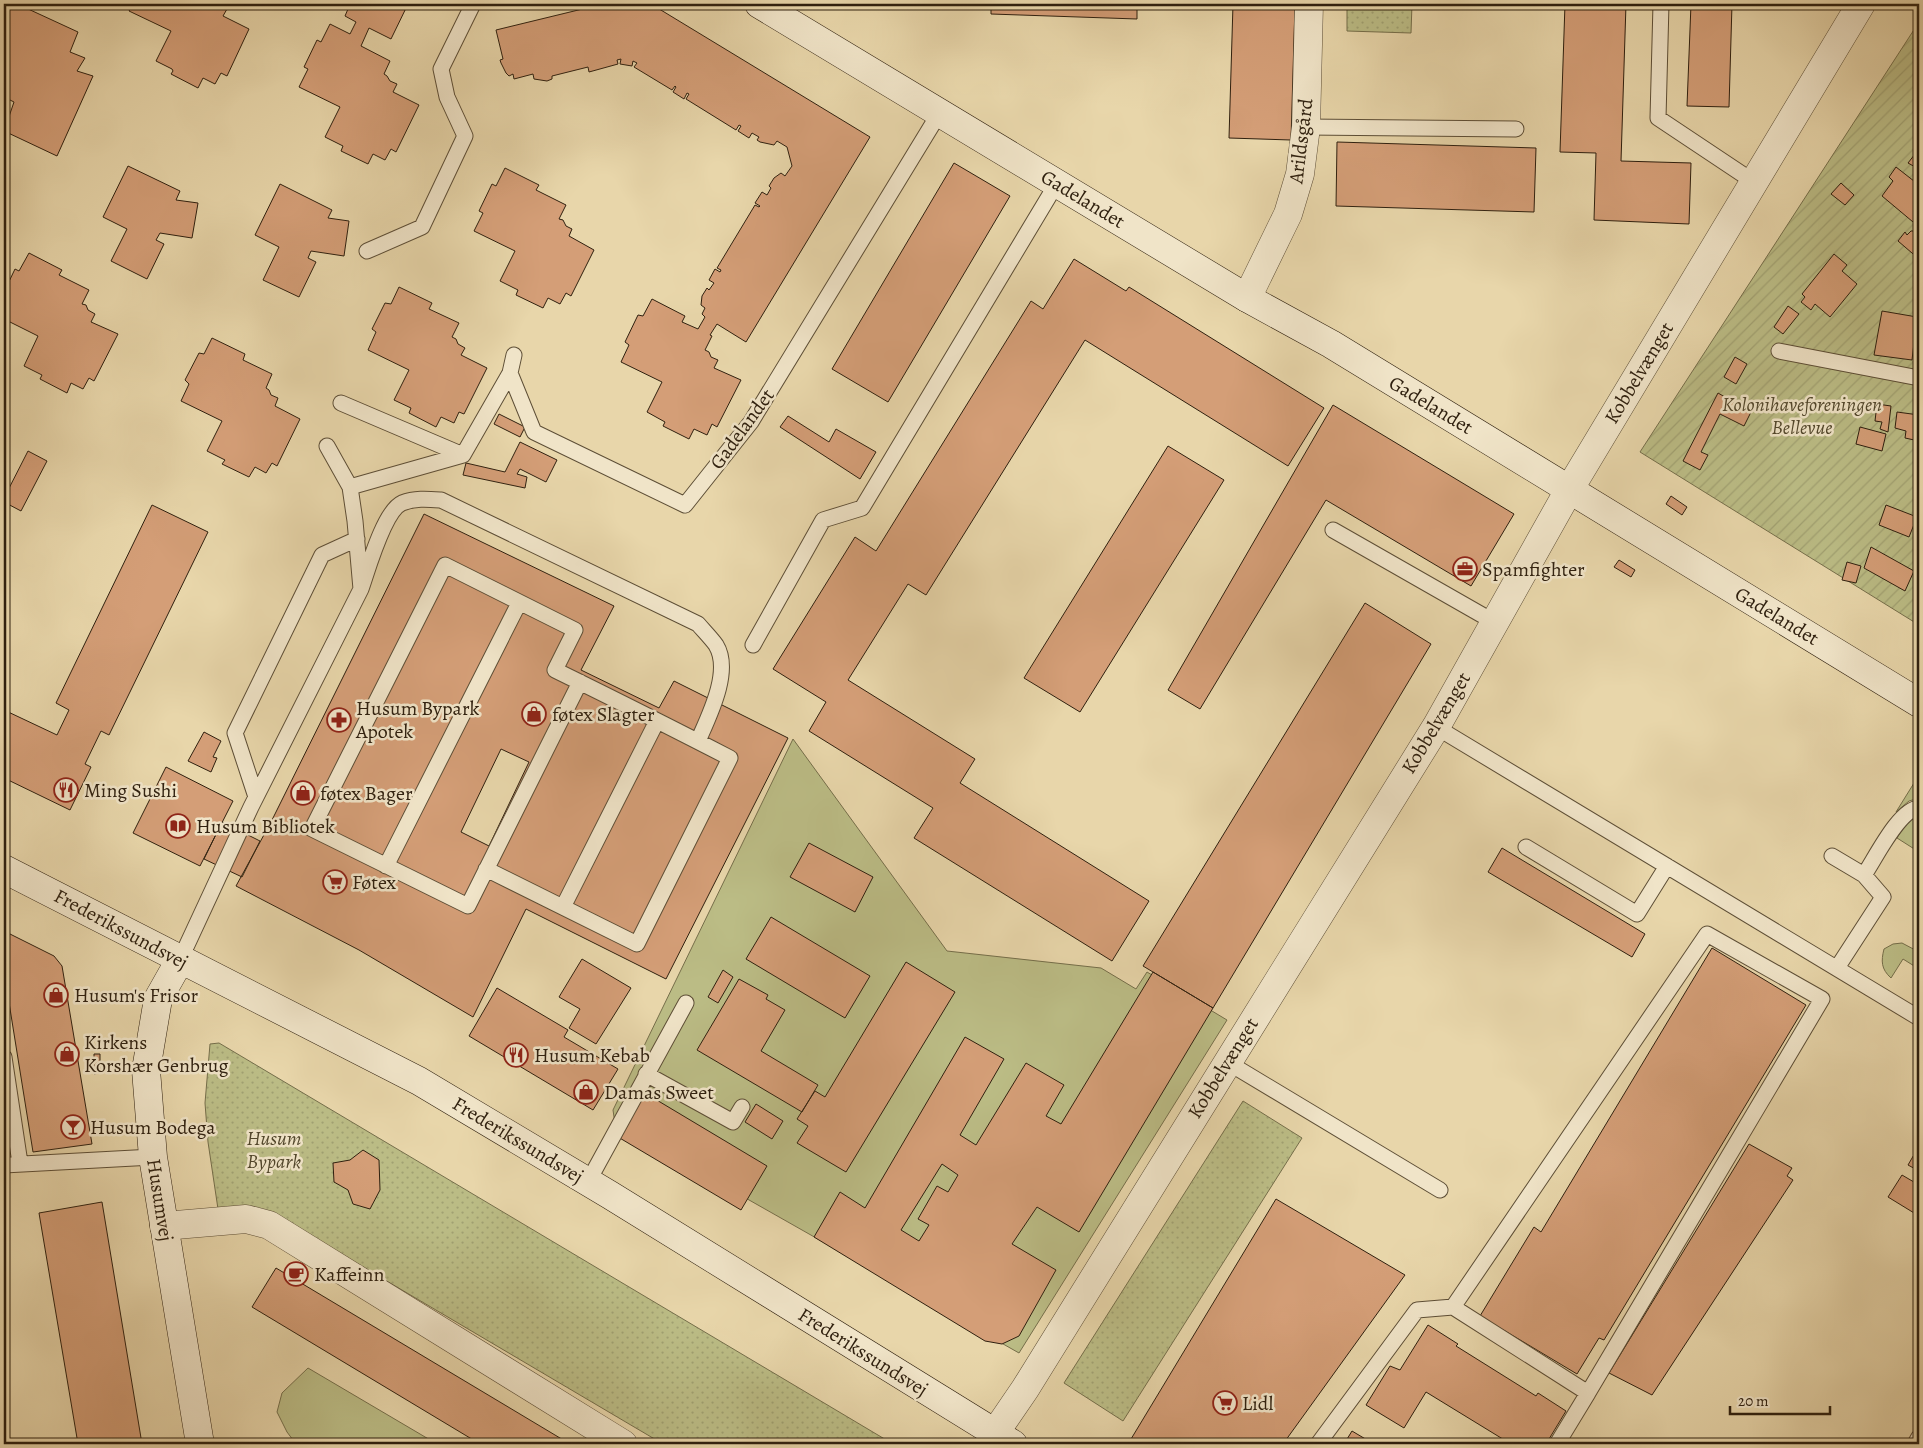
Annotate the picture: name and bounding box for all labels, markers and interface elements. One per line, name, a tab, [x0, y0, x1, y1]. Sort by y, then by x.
street label: Arildsgård	[1282, 97, 1320, 186]
street label: Gadelandet	[1036, 163, 1130, 235]
street label: Kobbelvænget	[1598, 317, 1680, 429]
street label: Gadelandet	[1384, 369, 1478, 441]
street label: Gadelandet	[704, 383, 781, 475]
park label: Kolonihaveforeningen Bellevue	[1722, 391, 1882, 441]
office icon: Spamfighter	[1452, 556, 1478, 582]
place label: Spamfighter	[1482, 556, 1585, 583]
street label: Gadelandet	[1730, 580, 1824, 652]
street label: Kobbelvænget	[1395, 667, 1477, 779]
place label: Husum Bypark Apotek	[355, 695, 480, 745]
shop icon: føtex Slagter	[521, 701, 547, 727]
place label: føtex Slagter	[552, 701, 655, 728]
pharmacy icon: Husum Bypark Apotek	[326, 707, 352, 733]
restaurant icon: Ming Sushi	[53, 777, 79, 803]
place label: Ming Sushi	[84, 777, 177, 804]
shop icon: føtex Bager	[290, 780, 316, 806]
place label: føtex Bager	[320, 780, 413, 807]
library icon: Husum Bibliotek	[165, 813, 191, 839]
place label: Husum Bibliotek	[196, 813, 335, 840]
supermarket icon: Føtex	[322, 869, 348, 895]
place label: Føtex	[352, 869, 396, 896]
street label: Frederikssundsvej	[49, 882, 193, 976]
shop icon: Husum's Frisor	[43, 982, 69, 1008]
place label: Husum's Frisor	[74, 982, 198, 1009]
street label: Kobbelvænget	[1181, 1012, 1265, 1124]
place label: Kirkens Korshær Genbrug	[84, 1029, 229, 1079]
shop icon: Kirkens Korshær Genbrug	[54, 1041, 80, 1067]
restaurant icon: Husum Kebab	[503, 1042, 529, 1068]
place label: Husum Kebab	[534, 1042, 650, 1069]
shop icon: Damas Sweet	[573, 1079, 599, 1105]
place label: Damas Sweet	[604, 1079, 714, 1106]
street label: Frederikssundsvej	[447, 1090, 589, 1190]
bar icon: Husum Bodega	[60, 1114, 86, 1140]
place label: Husum Bodega	[90, 1114, 216, 1141]
park label: Husum Bypark	[246, 1125, 302, 1175]
street label: Husumvej	[140, 1157, 180, 1243]
cafe icon: Kaffeinn	[283, 1261, 309, 1287]
place label: Kaffeinn	[314, 1261, 384, 1288]
street label: Frederikssundsvej	[793, 1301, 933, 1403]
scale bar	[1730, 1383, 1830, 1415]
supermarket icon: Lidl	[1212, 1390, 1238, 1416]
place label: Lidl	[1242, 1390, 1274, 1417]
text: 20 m	[1738, 1391, 1769, 1411]

